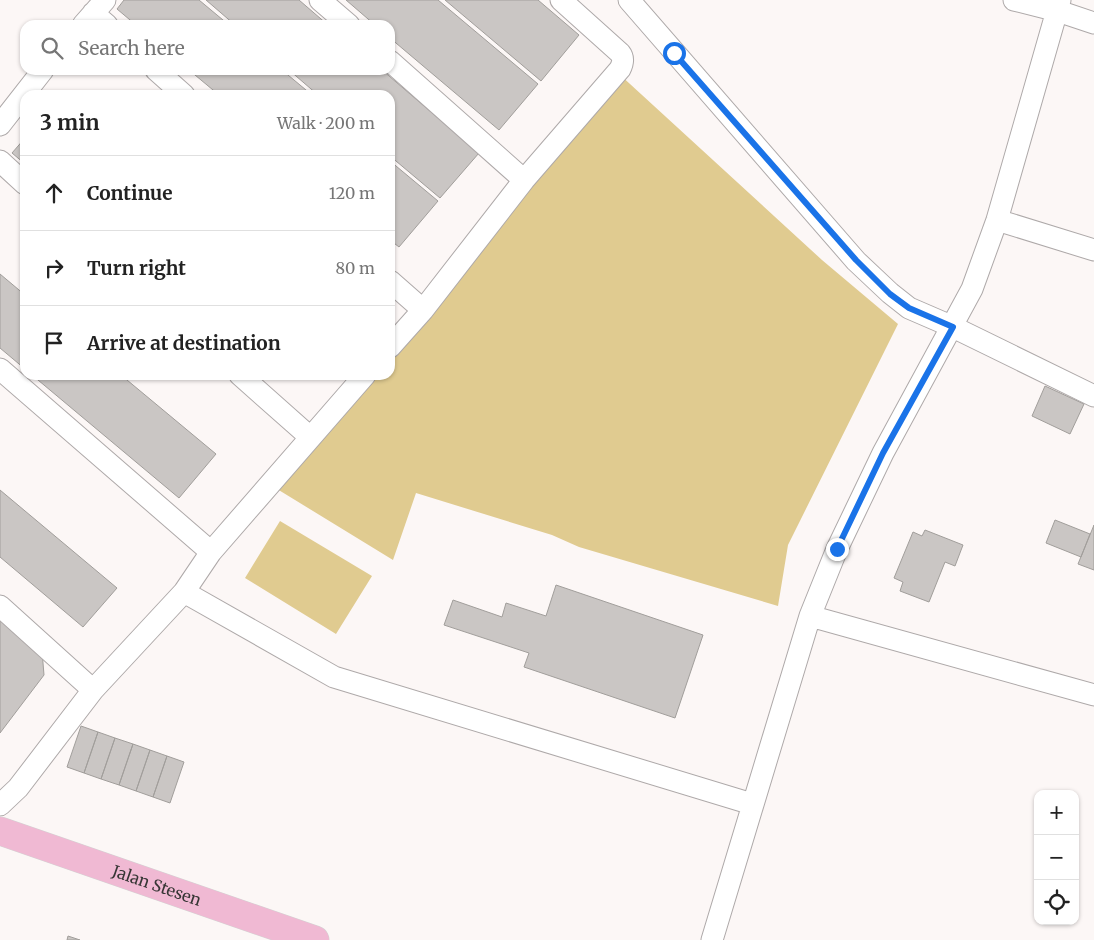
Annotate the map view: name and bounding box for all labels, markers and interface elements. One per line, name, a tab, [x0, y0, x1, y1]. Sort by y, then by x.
search box	[20, 20, 395, 75]
icon: search	[38, 34, 66, 62]
text: Search here	[78, 36, 185, 60]
route start	[663, 42, 686, 65]
text: 3 min	[40, 109, 99, 136]
text: Walk · 200 m	[277, 113, 375, 133]
icon: ahead	[40, 179, 68, 207]
text: Continue	[87, 181, 173, 205]
text: 120 m	[329, 183, 375, 203]
icon: right	[40, 254, 68, 282]
text: Turn right	[87, 256, 186, 280]
text: 80 m	[336, 258, 375, 278]
icon: arrive	[40, 329, 68, 357]
text: Arrive at destination	[87, 331, 281, 355]
route end	[826, 538, 849, 561]
map controls	[1034, 790, 1079, 925]
button: +	[1034, 790, 1079, 835]
button: −	[1034, 835, 1079, 880]
street label: Jalan Stesen	[109, 860, 204, 910]
button: locate	[1034, 880, 1079, 925]

